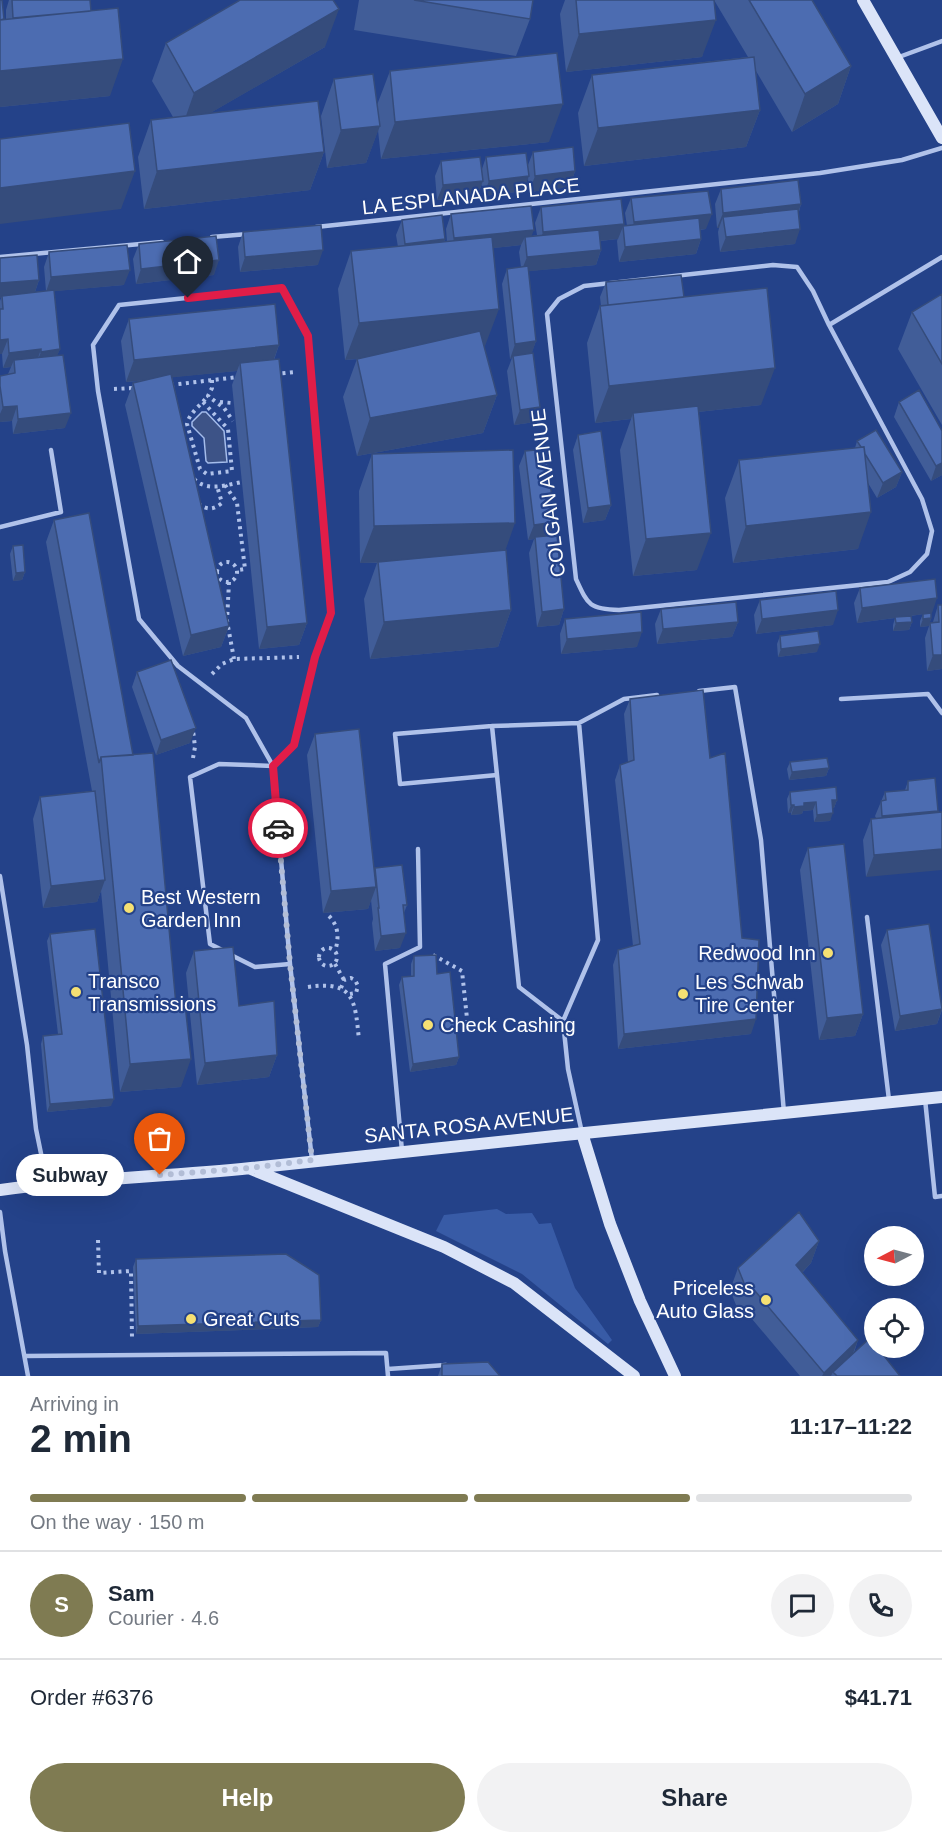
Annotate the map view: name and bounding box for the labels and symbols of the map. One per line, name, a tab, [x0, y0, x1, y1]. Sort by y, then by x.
street label: LA ESPLANADA PLACE	[361, 174, 581, 218]
pin	[162, 236, 213, 298]
street label: COLGAN AVENUE	[527, 407, 569, 579]
courier	[248, 798, 308, 858]
place label: Best Western Garden Inn	[141, 886, 261, 931]
marker: Best Western Garden Inn	[122, 901, 136, 915]
place label: Redwood Inn	[698, 942, 816, 964]
marker: Redwood Inn	[821, 946, 835, 960]
place label: Transco Transmissions	[88, 970, 216, 1015]
place label: Les Schwab Tire Center	[695, 971, 804, 1016]
marker: Transco Transmissions	[69, 985, 83, 999]
marker: Les Schwab Tire Center	[676, 987, 690, 1001]
place label: Check Cashing	[440, 1014, 576, 1036]
marker: Check Cashing	[421, 1018, 435, 1032]
street label: SANTA ROSA AVENUE	[363, 1103, 575, 1147]
pin	[134, 1113, 185, 1175]
callout: Subway	[16, 1154, 124, 1196]
north arrow	[864, 1226, 924, 1286]
place label: Priceless Auto Glass	[656, 1277, 754, 1322]
marker: Priceless Auto Glass	[759, 1293, 773, 1307]
place label: Great Cuts	[203, 1308, 300, 1330]
marker: Great Cuts	[184, 1312, 198, 1326]

